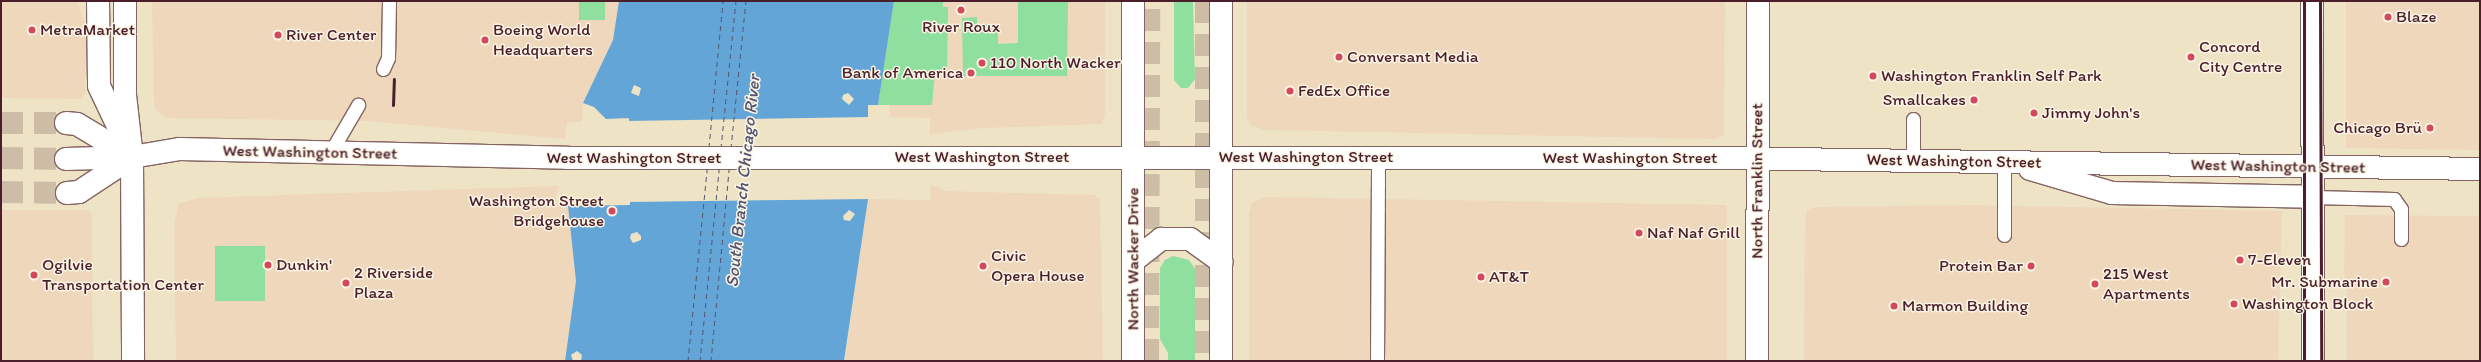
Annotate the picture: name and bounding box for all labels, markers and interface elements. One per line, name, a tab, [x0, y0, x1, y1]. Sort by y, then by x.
marker: River Roux	[956, 5, 966, 15]
place label: Blaze	[2396, 7, 2436, 27]
marker: Blaze	[2383, 12, 2393, 22]
place label: River Roux	[922, 17, 1000, 37]
place label: MetraMarket	[40, 20, 135, 40]
place label: Boeing World Headquarters	[493, 20, 593, 60]
marker: MetraMarket	[27, 25, 37, 35]
place label: River Center	[286, 25, 377, 45]
marker: River Center	[273, 30, 283, 40]
marker: Boeing World Headquarters	[480, 35, 490, 45]
place label: Concord City Centre	[2199, 37, 2282, 77]
place label: Conversant Media	[1347, 47, 1479, 67]
marker: Conversant Media	[1334, 52, 1344, 62]
marker: Concord City Centre	[2186, 52, 2196, 62]
place label: 110 North Wacker	[990, 53, 1120, 73]
marker: 110 North Wacker	[977, 58, 987, 68]
place label: Bank of America	[841, 63, 963, 83]
place label: Washington Franklin Self Park	[1881, 66, 2101, 86]
marker: Bank of America	[966, 68, 976, 78]
marker: Washington Franklin Self Park	[1868, 71, 1878, 81]
water label: South Branch Chicago River	[721, 74, 765, 288]
place label: FedEx Office	[1298, 81, 1390, 101]
marker: FedEx Office	[1285, 86, 1295, 96]
place label: Smallcakes	[1883, 90, 1966, 110]
marker: Smallcakes	[1969, 95, 1979, 105]
street label: North Franklin Street	[1747, 103, 1767, 259]
place label: Jimmy John's	[2042, 103, 2140, 123]
marker: Jimmy John's	[2029, 108, 2039, 118]
place label: Chicago Brü	[2333, 118, 2422, 138]
marker: Chicago Brü	[2425, 123, 2435, 133]
street label: West Washington Street	[222, 140, 398, 164]
street label: West Washington Street	[895, 147, 1069, 167]
street label: West Washington Street	[1219, 147, 1393, 167]
street label: West Washington Street	[547, 148, 721, 168]
street label: West Washington Street	[1543, 148, 1717, 168]
street label: West Washington Street	[1866, 149, 2042, 173]
street label: West Washington Street	[2190, 154, 2366, 178]
street label: North Wacker Drive	[1123, 188, 1143, 330]
place label: Washington Street Bridgehouse	[469, 191, 604, 231]
marker: Washington Street Bridgehouse	[607, 206, 617, 216]
place label: Naf Naf Grill	[1647, 223, 1740, 243]
marker: Naf Naf Grill	[1634, 228, 1644, 238]
place label: Civic Opera House	[991, 246, 1085, 286]
place label: 7-Eleven	[2248, 250, 2311, 270]
place label: Ogilvie Transportation Center	[42, 255, 204, 295]
place label: Dunkin'	[276, 255, 332, 275]
marker: 7-Eleven	[2235, 255, 2245, 265]
place label: Protein Bar	[1939, 256, 2023, 276]
marker: Dunkin'	[263, 260, 273, 270]
marker: Civic Opera House	[978, 261, 988, 271]
marker: Protein Bar	[2026, 261, 2036, 271]
place label: 2 Riverside Plaza	[354, 263, 433, 303]
place label: 215 West Apartments	[2103, 264, 2190, 304]
place label: AT&T	[1489, 267, 1529, 287]
marker: Ogilvie Transportation Center	[29, 270, 39, 280]
marker: AT&T	[1476, 272, 1486, 282]
place label: Mr. Submarine	[2271, 272, 2378, 292]
marker: Mr. Submarine	[2381, 277, 2391, 287]
marker: 2 Riverside Plaza	[341, 278, 351, 288]
marker: 215 West Apartments	[2090, 279, 2100, 289]
place label: Washington Block	[2242, 294, 2373, 314]
place label: Marmon Building	[1902, 296, 2028, 316]
marker: Washington Block	[2229, 299, 2239, 309]
marker: Marmon Building	[1889, 301, 1899, 311]

